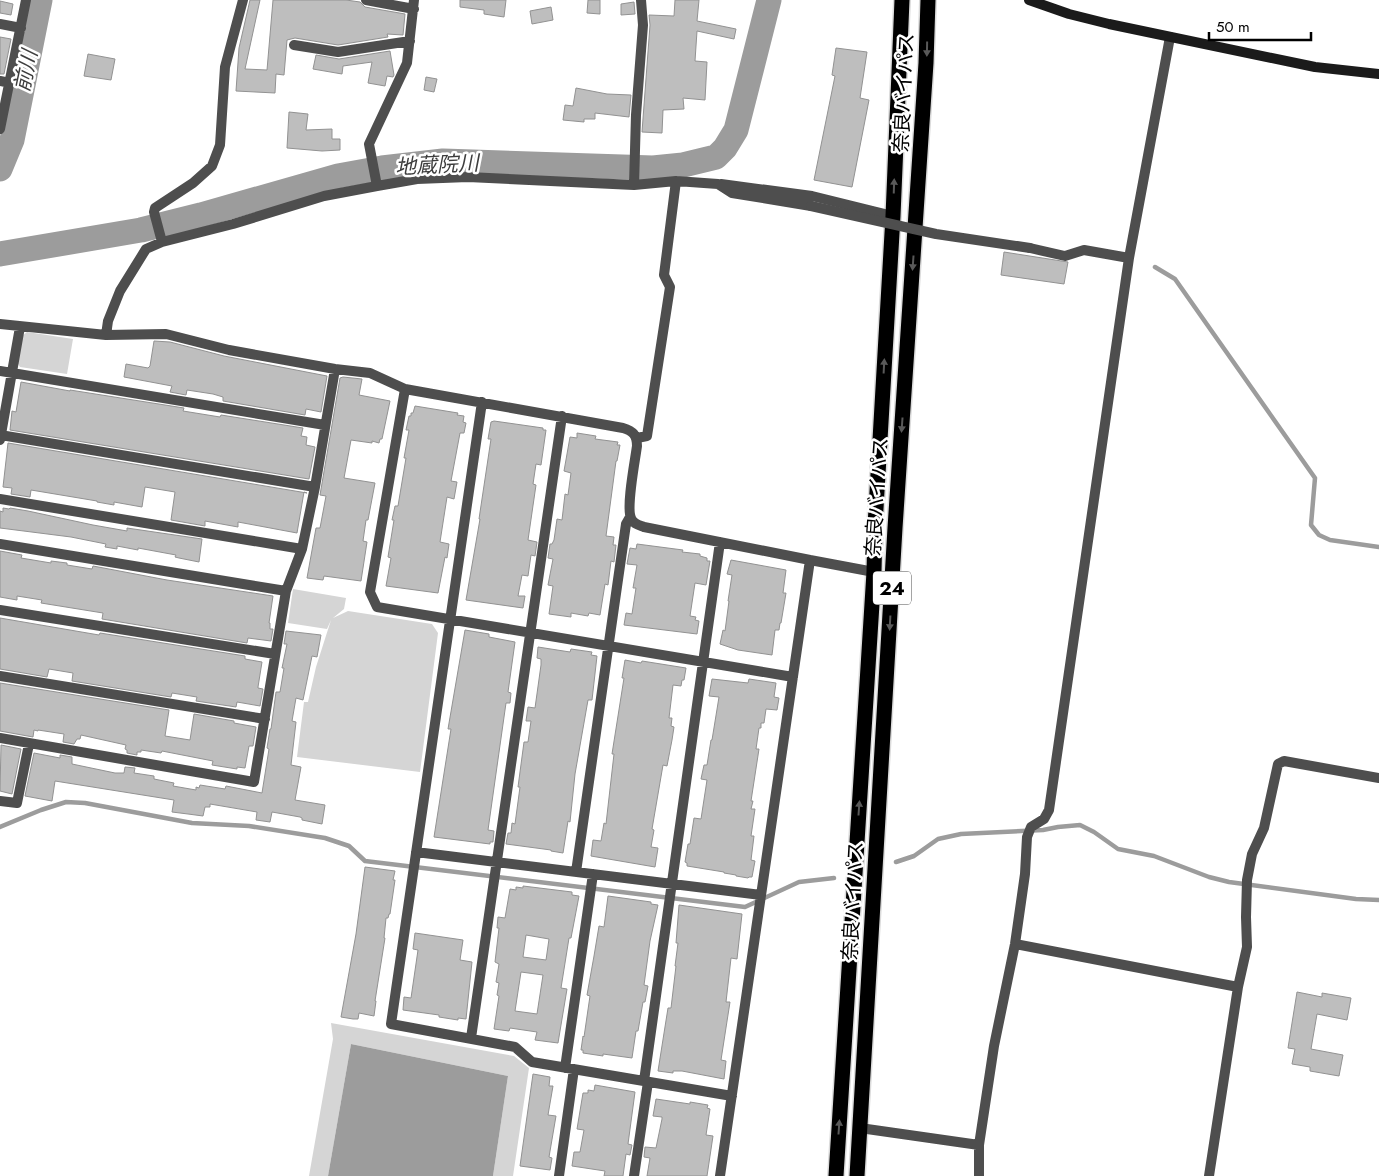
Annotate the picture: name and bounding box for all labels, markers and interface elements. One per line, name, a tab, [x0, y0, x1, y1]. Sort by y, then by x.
scale bar	[1209, 10, 1312, 42]
text: 50 m	[1216, 16, 1250, 38]
street label: 奈良バイパス	[886, 33, 922, 153]
one-way arrow	[923, 41, 931, 57]
water label: 前川	[7, 45, 45, 95]
water label: 地蔵院川	[394, 148, 482, 182]
one-way arrow	[891, 178, 899, 194]
one-way arrow	[908, 256, 916, 272]
one-way arrow	[881, 358, 889, 374]
one-way arrow	[898, 418, 906, 434]
street label: 奈良バイパス	[858, 436, 896, 558]
road number: 24	[873, 572, 911, 604]
one-way arrow	[885, 615, 893, 631]
one-way arrow	[856, 800, 864, 816]
street label: 奈良バイパス	[835, 841, 871, 961]
one-way arrow	[836, 1119, 844, 1135]

